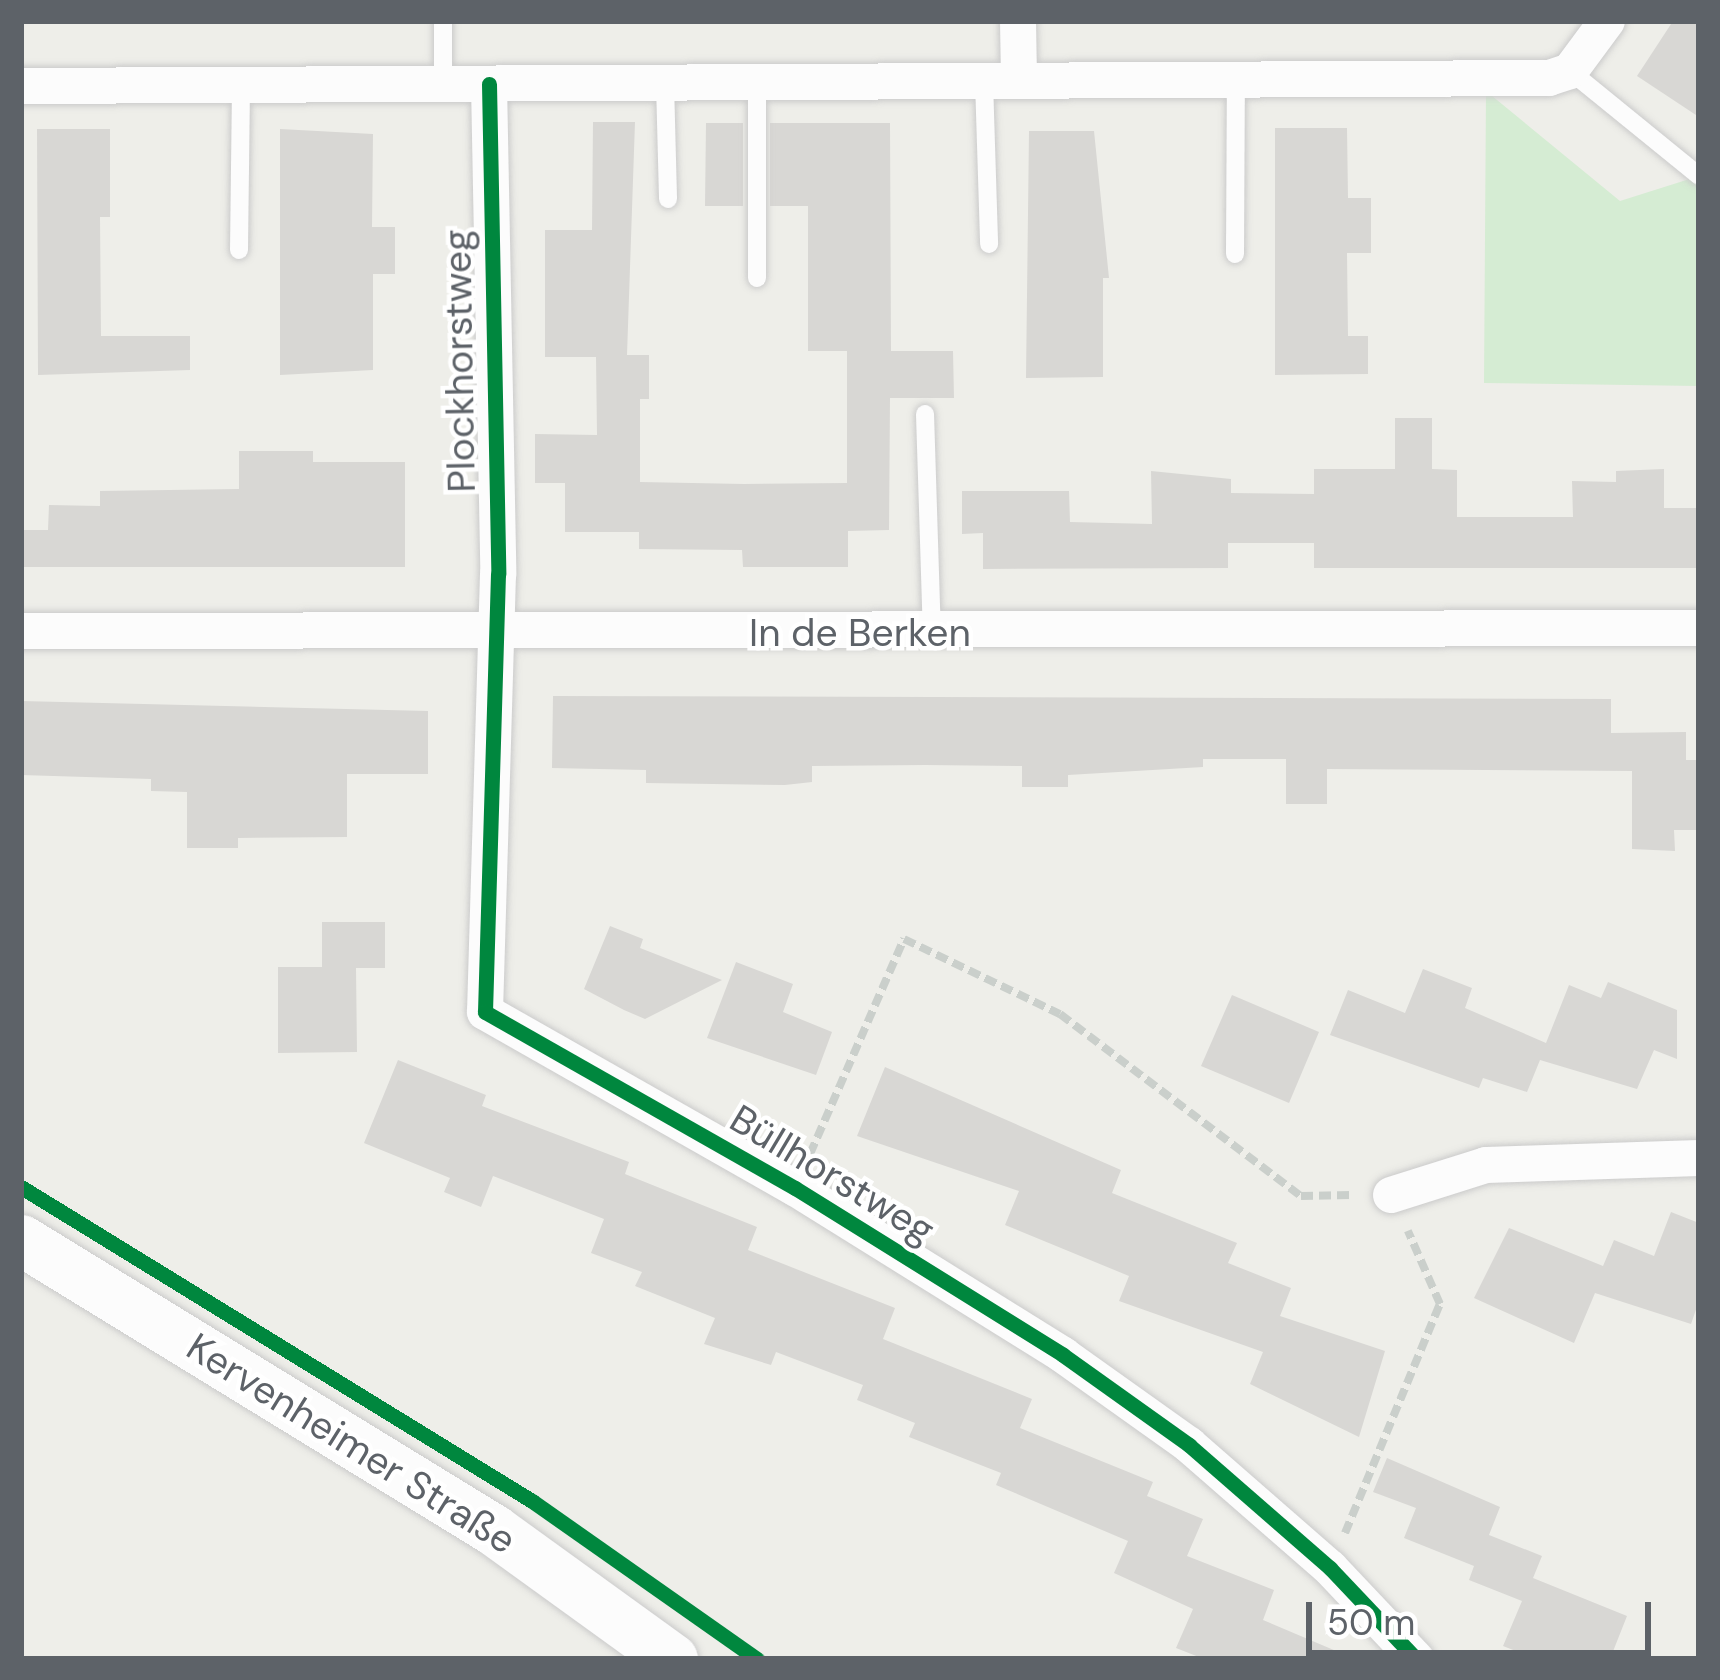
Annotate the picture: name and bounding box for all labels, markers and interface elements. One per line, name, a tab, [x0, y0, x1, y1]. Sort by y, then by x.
street label: Plockhorstweg	[434, 229, 486, 493]
street label: In de Berken	[749, 610, 971, 656]
street label: Büllhorstweg	[721, 1096, 943, 1254]
street label: Kervenheimer Straße	[178, 1324, 524, 1564]
scale bar	[1312, 1578, 1657, 1652]
text: 50 m	[1327, 1599, 1415, 1646]

